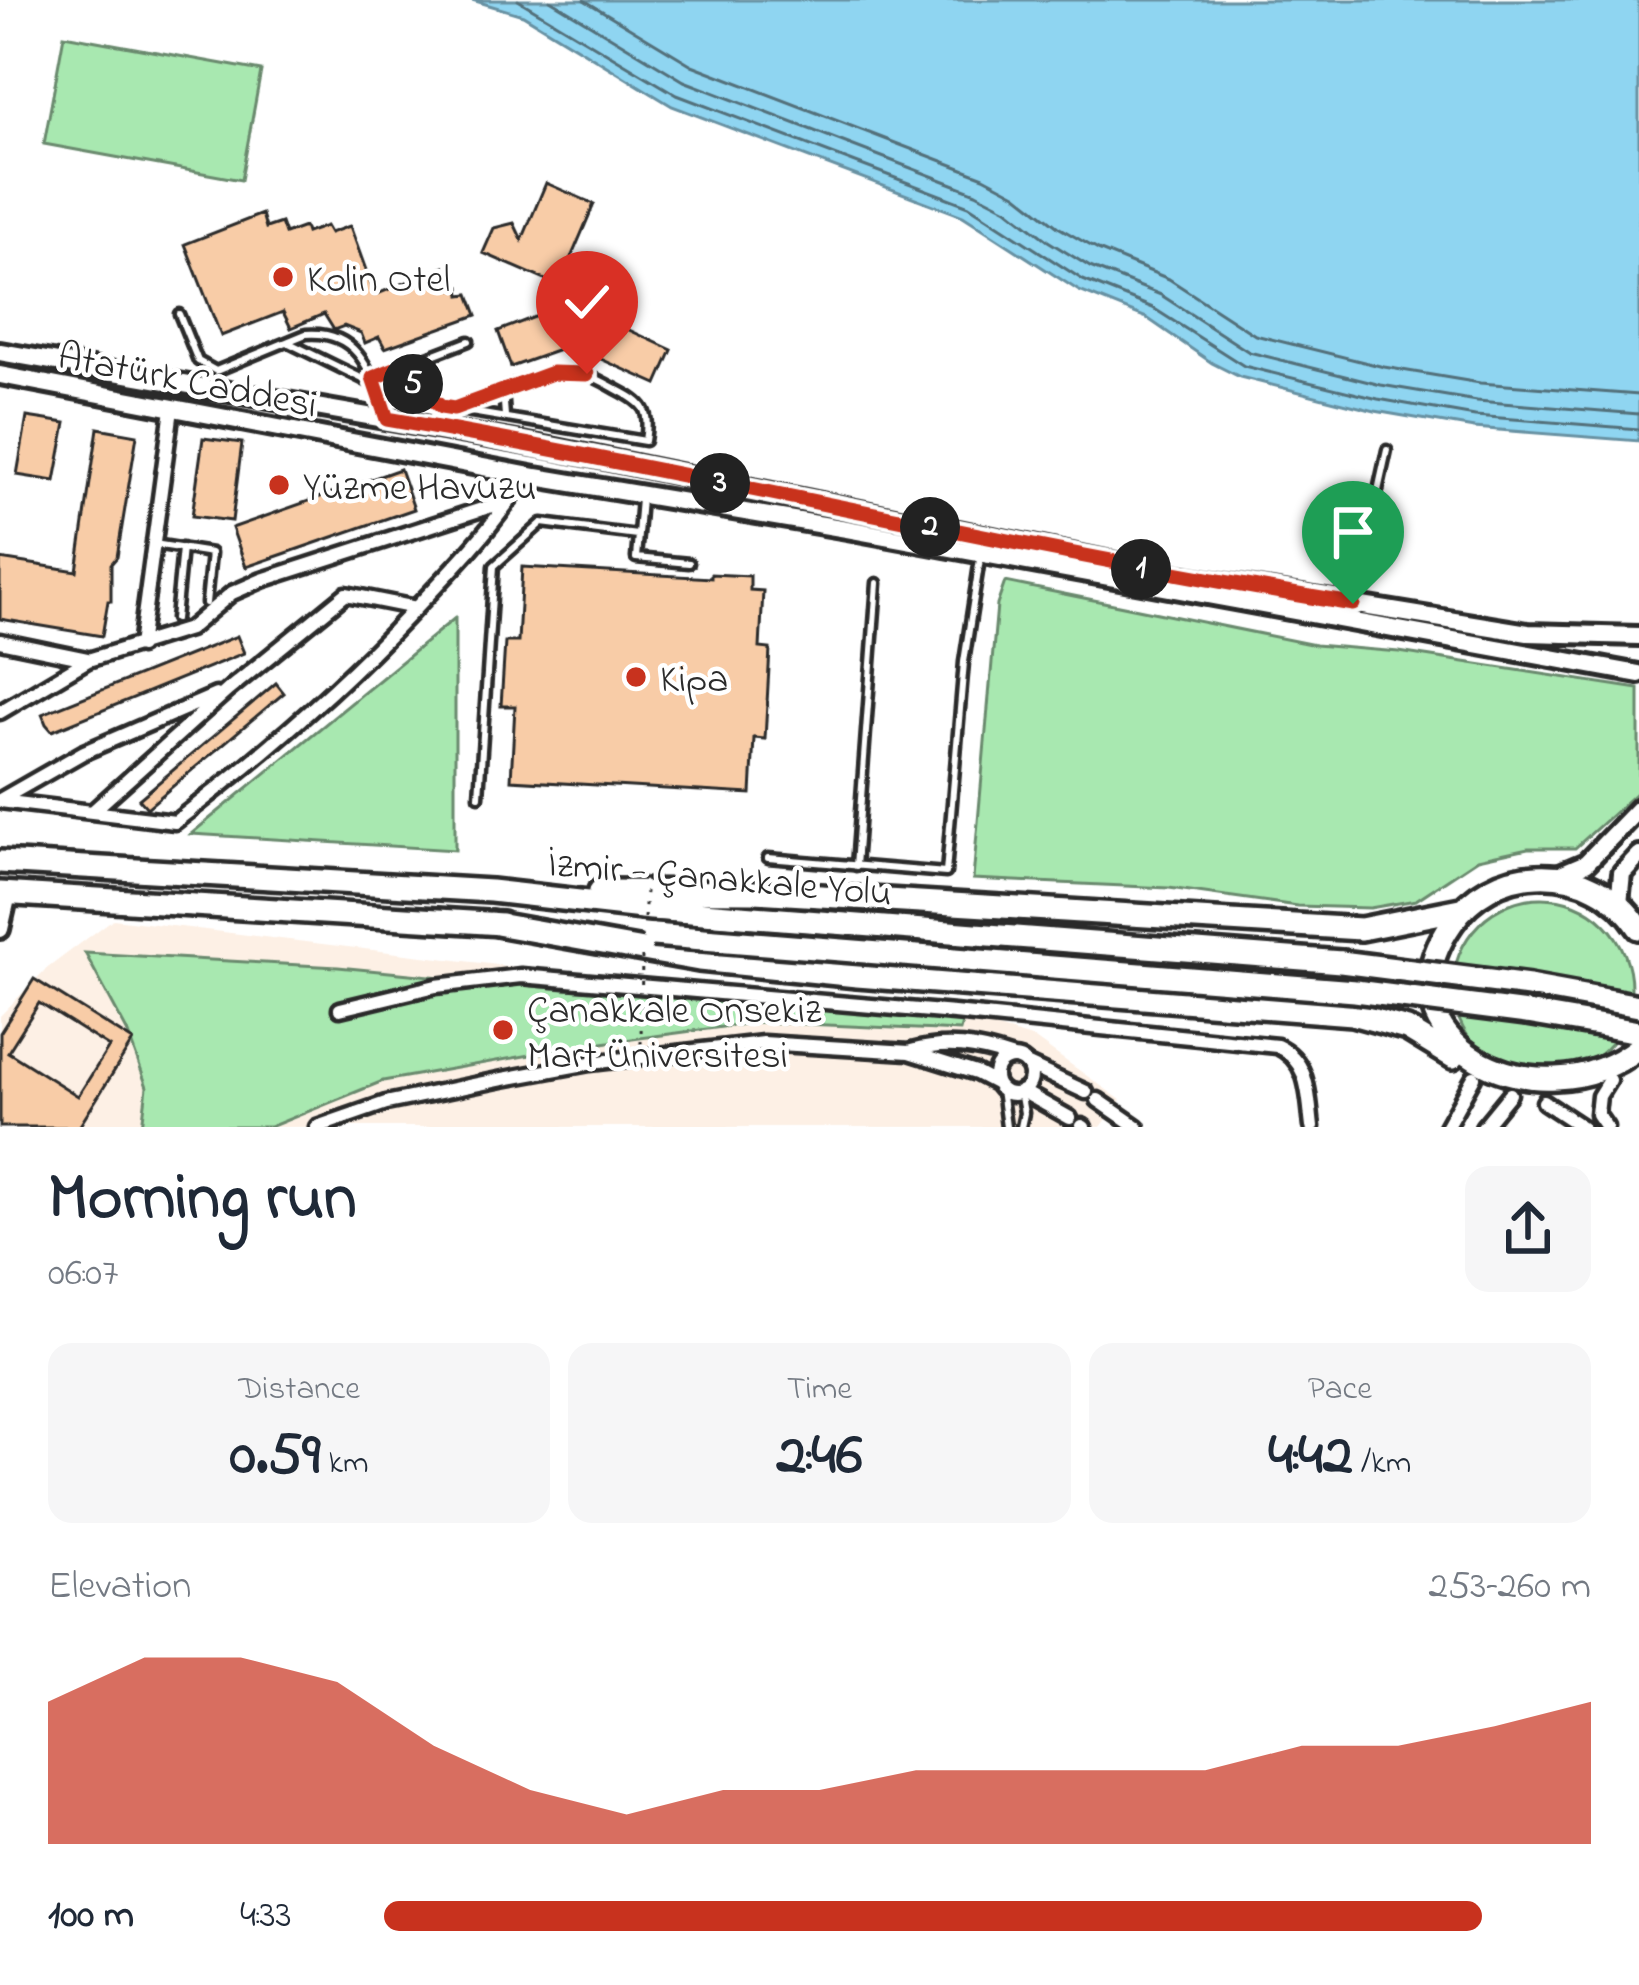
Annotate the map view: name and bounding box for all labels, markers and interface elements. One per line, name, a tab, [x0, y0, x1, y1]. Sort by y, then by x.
pin	[536, 251, 638, 374]
place label: Kolin Otel	[307, 253, 450, 310]
marker: Kolin Otel	[270, 264, 296, 290]
icon: check	[554, 269, 620, 335]
street label: Atatürk Caddesi	[53, 329, 322, 435]
pin: 5	[383, 354, 443, 414]
text: 5	[404, 360, 422, 408]
pin: 3	[690, 453, 750, 513]
text: 3	[713, 459, 727, 507]
place label: Yüzme Havuzu	[303, 461, 536, 518]
marker: Yüzme Havuzu	[266, 472, 292, 498]
pin	[1302, 481, 1404, 604]
pin: 2	[900, 497, 960, 557]
icon: arrive	[1320, 499, 1386, 565]
text: 2	[922, 503, 938, 551]
pin: 1	[1111, 539, 1171, 599]
text: 1	[1136, 545, 1146, 593]
place label: Kipa	[660, 653, 728, 710]
marker: Kipa	[623, 664, 649, 690]
street label: İzmir - Çanakkale Yolu	[545, 837, 894, 924]
place label: Çanakkale Onsekiz Mart Üniversitesi	[527, 984, 822, 1086]
marker: Çanakkale Onsekiz Mart Üniversitesi	[490, 1017, 516, 1043]
text: Morning run	[48, 1153, 357, 1249]
button: share	[1465, 1166, 1591, 1292]
text: 06:07	[48, 1246, 118, 1303]
text: Distance	[238, 1366, 360, 1414]
text: Time	[787, 1366, 852, 1414]
text: Pace	[1308, 1366, 1372, 1414]
text: 0.59	[230, 1414, 320, 1501]
text: 2:46	[776, 1414, 863, 1501]
text: 4:42	[1268, 1414, 1353, 1501]
text: km	[320, 1440, 369, 1488]
text: /km	[1353, 1440, 1411, 1488]
text: Elevation	[48, 1559, 191, 1616]
text: 253–260 m	[1429, 1559, 1591, 1616]
text: 100 m	[48, 1888, 134, 1945]
text: 4:33	[240, 1888, 292, 1945]

